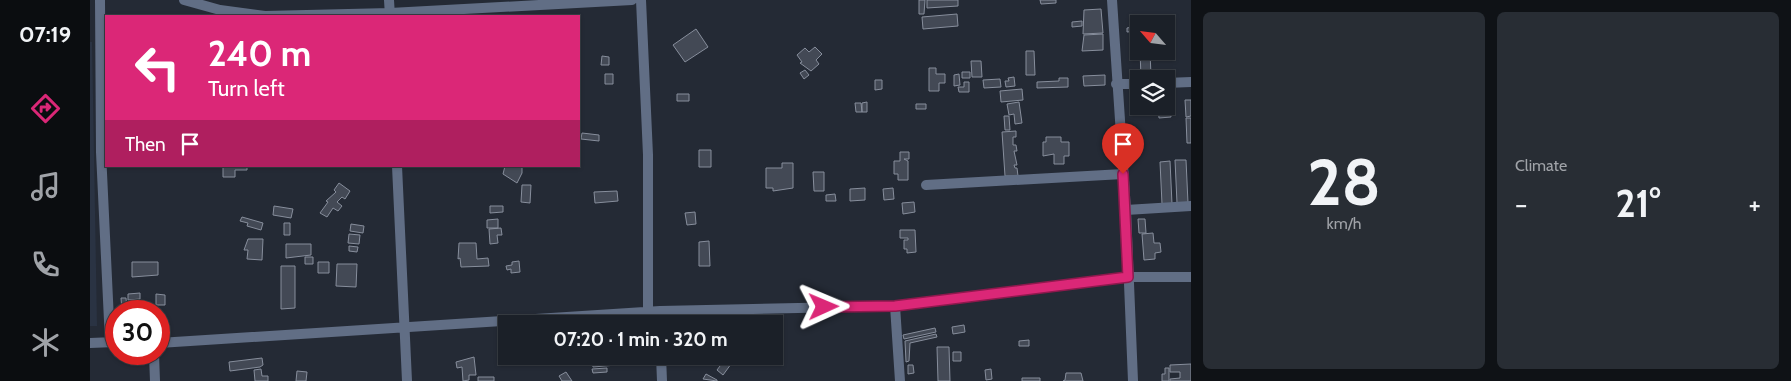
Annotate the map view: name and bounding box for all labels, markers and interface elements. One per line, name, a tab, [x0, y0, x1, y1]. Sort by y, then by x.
north arrow	[1130, 15, 1175, 60]
map controls	[1130, 15, 1175, 115]
text: 07:19	[19, 21, 71, 48]
text: 240 m	[208, 32, 311, 75]
icon: left	[125, 35, 190, 100]
button: layers	[1130, 70, 1175, 115]
text: Turn left	[208, 75, 285, 102]
icon: directions	[28, 91, 63, 126]
pin	[1102, 123, 1144, 174]
icon: arrive	[176, 130, 204, 158]
icon: arrive	[1109, 130, 1137, 158]
text: Then	[125, 133, 166, 156]
text: 28	[1307, 142, 1381, 221]
text: Climate	[1515, 156, 1567, 175]
icon: music	[28, 169, 63, 204]
text: 21°	[1615, 180, 1661, 227]
text: −	[1515, 187, 1527, 221]
text: +	[1749, 187, 1761, 221]
text: km/h	[1326, 214, 1362, 233]
icon: phone	[28, 247, 63, 282]
position arrow	[797, 280, 849, 332]
speed limit sign: 30	[105, 300, 170, 365]
icon: climate	[28, 325, 63, 360]
text: 07:20 · 1 min · 320 m	[553, 328, 728, 351]

